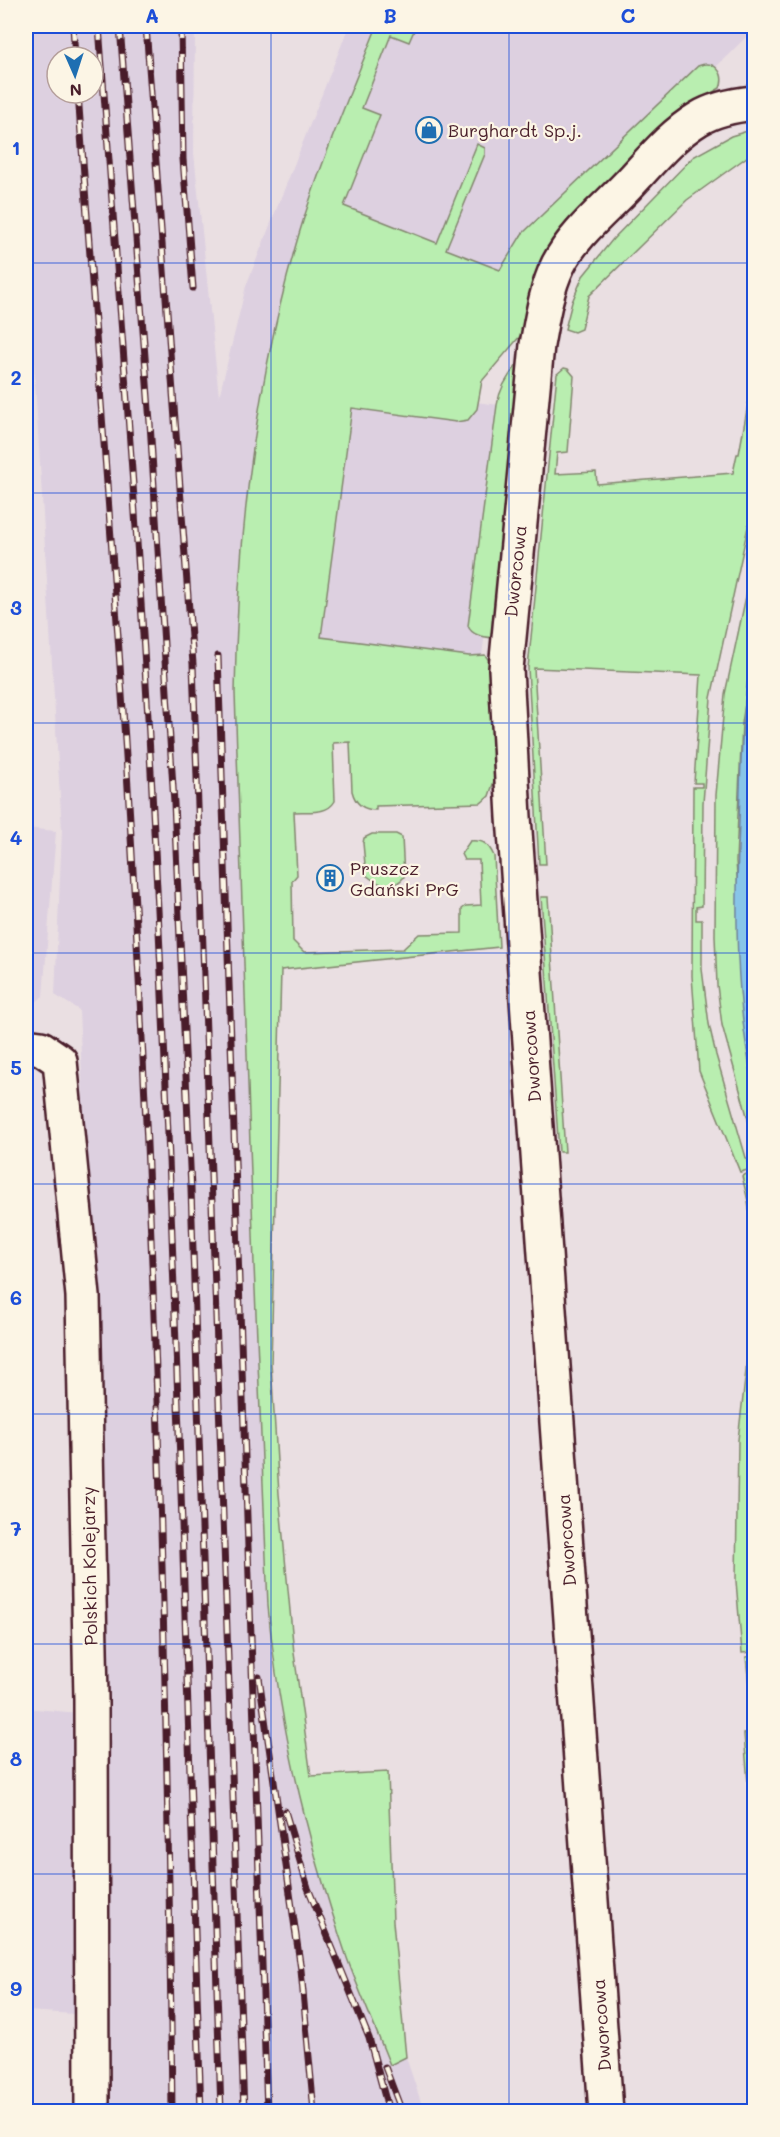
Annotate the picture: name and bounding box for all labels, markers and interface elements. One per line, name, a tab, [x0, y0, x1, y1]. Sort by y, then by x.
text: A	[145, 2, 159, 28]
text: B	[383, 2, 397, 28]
text: C	[621, 2, 636, 28]
north arrow	[45, 45, 105, 105]
text: N	[69, 80, 82, 101]
shop icon: Burghardt Sp.j.	[414, 115, 444, 145]
place label: Burghardt Sp.j.	[448, 118, 582, 142]
text: 1	[12, 134, 20, 160]
text: 2	[10, 364, 22, 390]
street label: Dworcowa	[498, 524, 532, 618]
text: 3	[10, 594, 22, 620]
text: 4	[10, 824, 23, 850]
place label: Pruszcz Gdański PrG	[350, 856, 459, 901]
building icon: Pruszcz Gdański PrG	[315, 863, 345, 893]
street label: Dworcowa	[516, 1009, 546, 1103]
text: 5	[10, 1054, 22, 1080]
text: 6	[10, 1284, 22, 1310]
street label: Polskich Kolejarzy	[76, 1486, 102, 1646]
street label: Dworcowa	[551, 1493, 581, 1587]
text: 7	[10, 1515, 22, 1541]
text: 8	[10, 1745, 22, 1771]
text: 9	[10, 1975, 22, 2001]
street label: Dworcowa	[586, 1978, 616, 2072]

